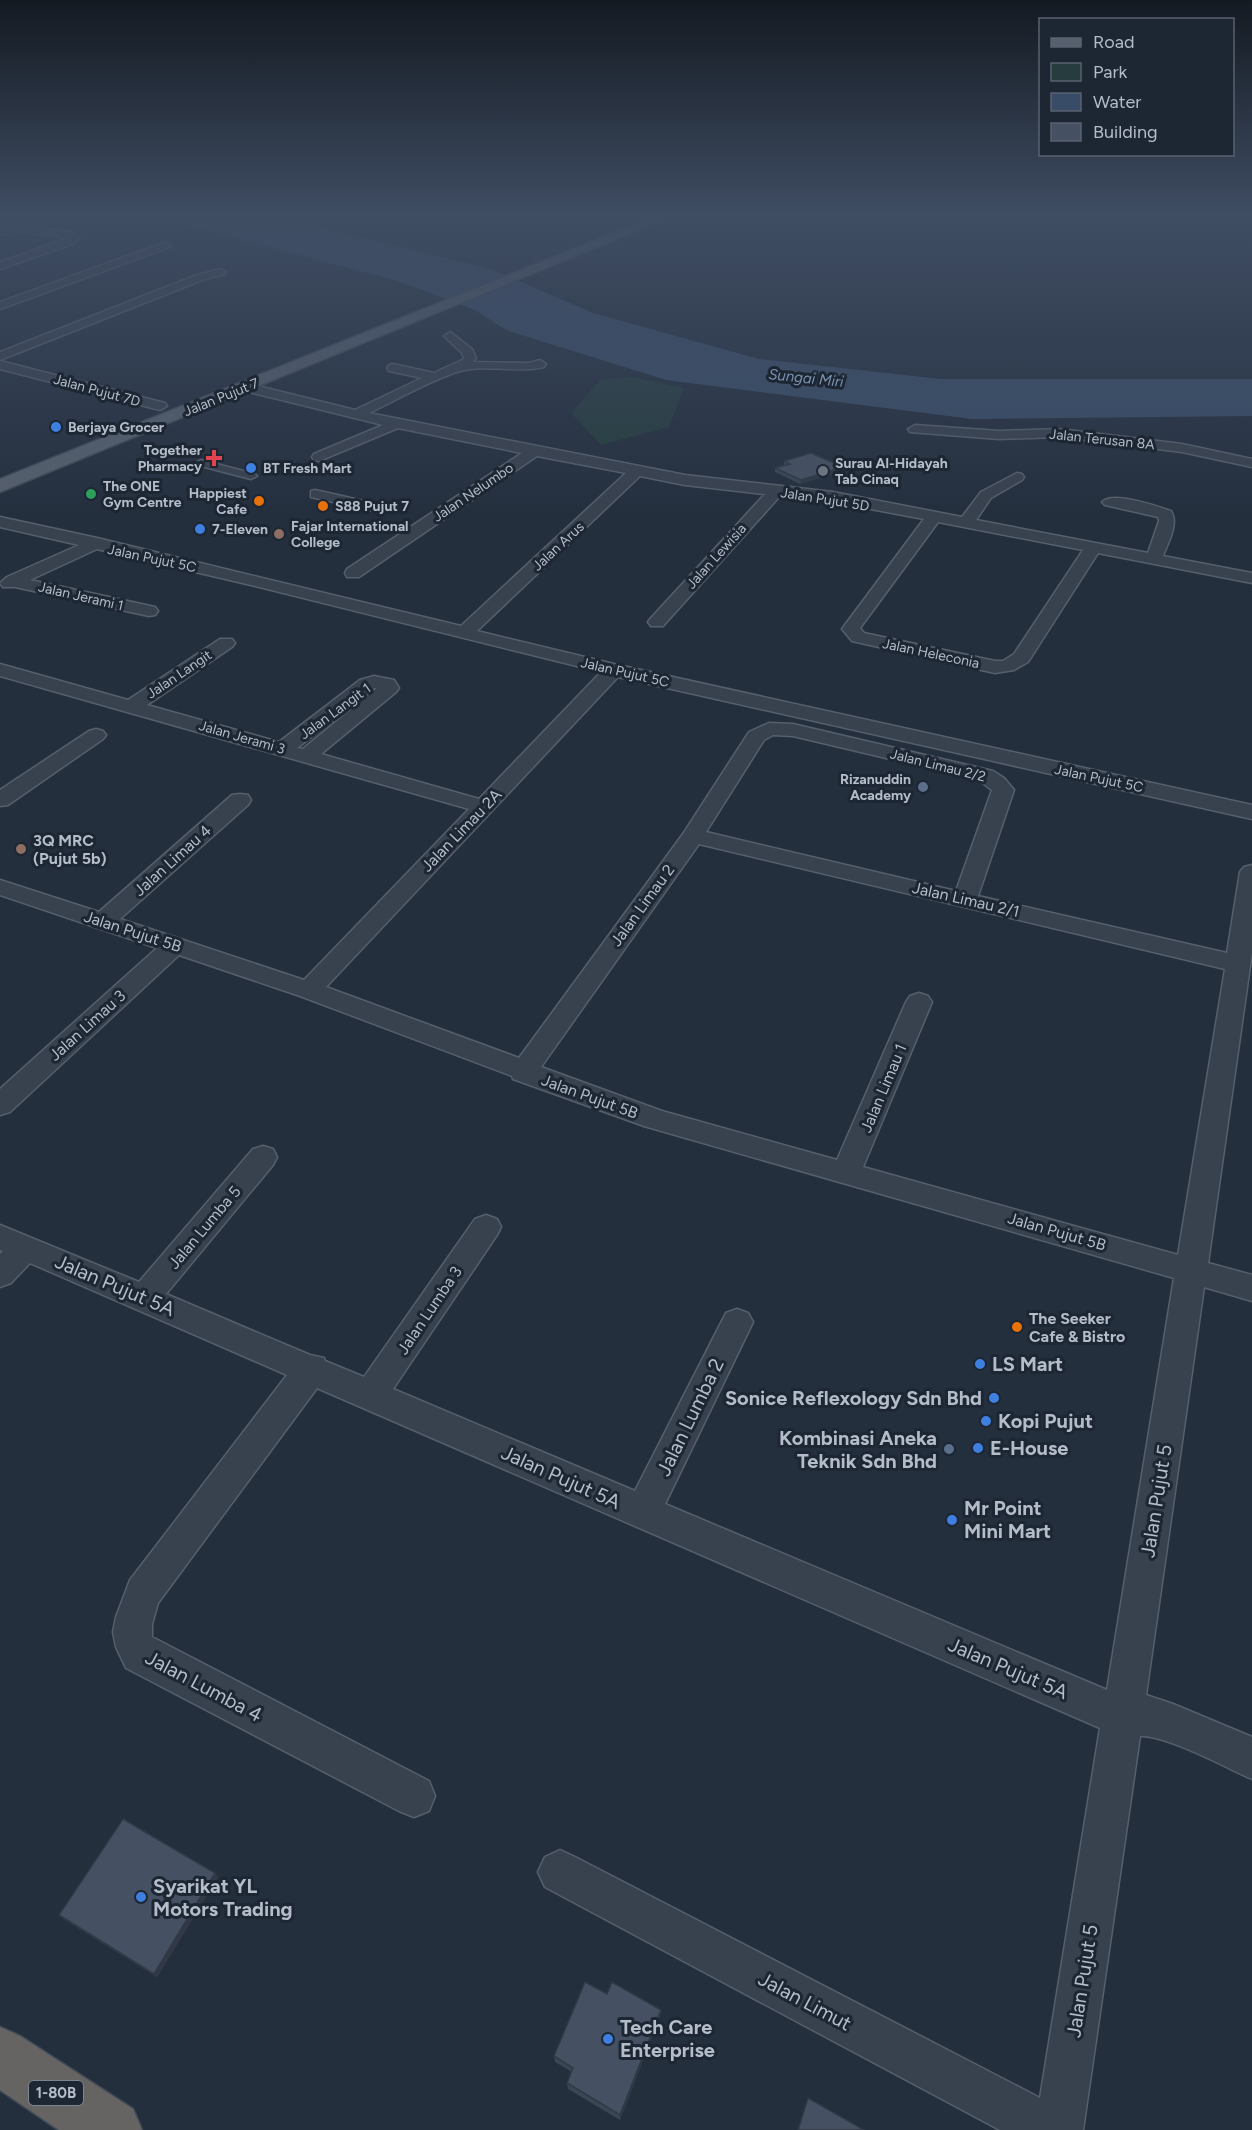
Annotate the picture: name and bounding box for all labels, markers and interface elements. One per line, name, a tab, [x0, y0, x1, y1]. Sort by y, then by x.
legend	[1039, 18, 1234, 156]
text: Road	[1093, 31, 1134, 53]
text: Park	[1093, 61, 1128, 83]
text: Water	[1093, 91, 1141, 113]
text: Building	[1093, 121, 1158, 143]
water label: Sungai Miri	[768, 365, 845, 391]
street label: Jalan Pujut 7D	[52, 371, 142, 410]
street label: Jalan Pujut 7	[181, 375, 262, 420]
place label: Berjaya Grocer	[68, 419, 165, 436]
marker: Berjaya Grocer	[49, 420, 63, 434]
street label: Jalan Terusan 8A	[1048, 426, 1156, 454]
place label: Together Pharmacy	[138, 442, 203, 475]
marker: Together Pharmacy	[207, 451, 221, 465]
place label: Surau Al-Hidayah Tab Cinaq	[835, 455, 948, 488]
street label: Jalan Nelumbo	[430, 459, 517, 526]
place label: BT Fresh Mart	[263, 460, 352, 477]
marker: BT Fresh Mart	[244, 461, 258, 475]
marker: Surau Al-Hidayah Tab Cinaq	[816, 464, 830, 478]
place label: The ONE Gym Centre	[103, 478, 182, 511]
street label: Jalan Pujut 5D	[779, 484, 871, 515]
place label: Happiest Cafe	[189, 485, 247, 518]
marker: The ONE Gym Centre	[84, 487, 98, 501]
marker: Happiest Cafe	[252, 494, 266, 508]
place label: S88 Pujut 7	[335, 498, 409, 515]
marker: S88 Pujut 7	[316, 499, 330, 513]
place label: Fajar International College	[291, 518, 409, 551]
street label: Jalan Arus	[529, 518, 588, 575]
street label: Jalan Lewisia	[683, 520, 750, 592]
place label: 7-Eleven	[212, 521, 268, 538]
marker: 7-Eleven	[193, 522, 207, 536]
marker: Fajar International College	[272, 527, 286, 541]
street label: Jalan Pujut 5C	[106, 541, 198, 576]
street label: Jalan Jerami 1	[37, 578, 125, 615]
street label: Jalan Heleconia	[881, 635, 981, 672]
street label: Jalan Langit	[144, 646, 215, 702]
street label: Jalan Pujut 5C	[579, 654, 671, 691]
street label: Jalan Langit 1	[296, 680, 374, 743]
street label: Jalan Jerami 3	[197, 717, 287, 758]
street label: Jalan Limau 2/2	[888, 745, 987, 786]
street label: Jalan Pujut 5C	[1053, 761, 1145, 796]
place label: Rizanuddin Academy	[840, 771, 912, 804]
marker: Rizanuddin Academy	[916, 780, 930, 794]
street label: Jalan Limau 2A	[417, 785, 506, 876]
street label: Jalan Limau 4	[130, 821, 215, 900]
place label: 3Q MRC (Pujut 5b)	[33, 831, 107, 868]
marker: 3Q MRC (Pujut 5b)	[14, 842, 28, 856]
street label: Jalan Limau 2	[606, 861, 678, 950]
street label: Jalan Limau 2/1	[910, 878, 1021, 921]
street label: Jalan Pujut 5B	[82, 907, 184, 956]
street label: Jalan Limau 3	[45, 986, 129, 1065]
street label: Jalan Limau 1	[856, 1041, 911, 1135]
street label: Jalan Pujut 5B	[539, 1070, 641, 1123]
street label: Jalan Lumba 5	[164, 1182, 245, 1273]
street label: Jalan Pujut 5B	[1006, 1208, 1108, 1255]
street label: Jalan Pujut 5A	[51, 1249, 179, 1321]
street label: Jalan Lumba 3	[393, 1263, 466, 1358]
place label: The Seeker Cafe & Bistro	[1029, 1309, 1125, 1346]
marker: The Seeker Cafe & Bistro	[1010, 1320, 1024, 1334]
place label: LS Mart	[992, 1352, 1063, 1376]
street label: Jalan Lumba 2	[651, 1354, 729, 1480]
marker: LS Mart	[973, 1357, 987, 1371]
place label: Sonice Reflexology Sdn Bhd	[725, 1386, 982, 1410]
marker: Sonice Reflexology Sdn Bhd	[987, 1391, 1001, 1405]
place label: Kopi Pujut	[998, 1409, 1093, 1433]
marker: Kopi Pujut	[979, 1414, 993, 1428]
place label: Kombinasi Aneka Teknik Sdn Bhd	[779, 1426, 937, 1473]
place label: E-House	[990, 1436, 1068, 1460]
street label: Jalan Pujut 5A	[498, 1440, 625, 1514]
marker: E-House	[971, 1441, 985, 1455]
marker: Kombinasi Aneka Teknik Sdn Bhd	[942, 1442, 956, 1456]
street label: Jalan Pujut 5	[1135, 1443, 1177, 1559]
place label: Mr Point Mini Mart	[964, 1496, 1051, 1543]
marker: Mr Point Mini Mart	[945, 1513, 959, 1527]
street label: Jalan Pujut 5A	[944, 1632, 1072, 1704]
street label: Jalan Lumba 4	[141, 1645, 267, 1727]
place label: Syarikat YL Motors Trading	[153, 1874, 293, 1921]
marker: Syarikat YL Motors Trading	[134, 1890, 148, 1904]
street label: Jalan Pujut 5	[1061, 1923, 1103, 2039]
street label: Jalan Limut	[754, 1966, 856, 2036]
place label: Tech Care Enterprise	[620, 2015, 715, 2062]
marker: Tech Care Enterprise	[601, 2032, 615, 2046]
road number: 1-80B	[29, 2081, 83, 2105]

